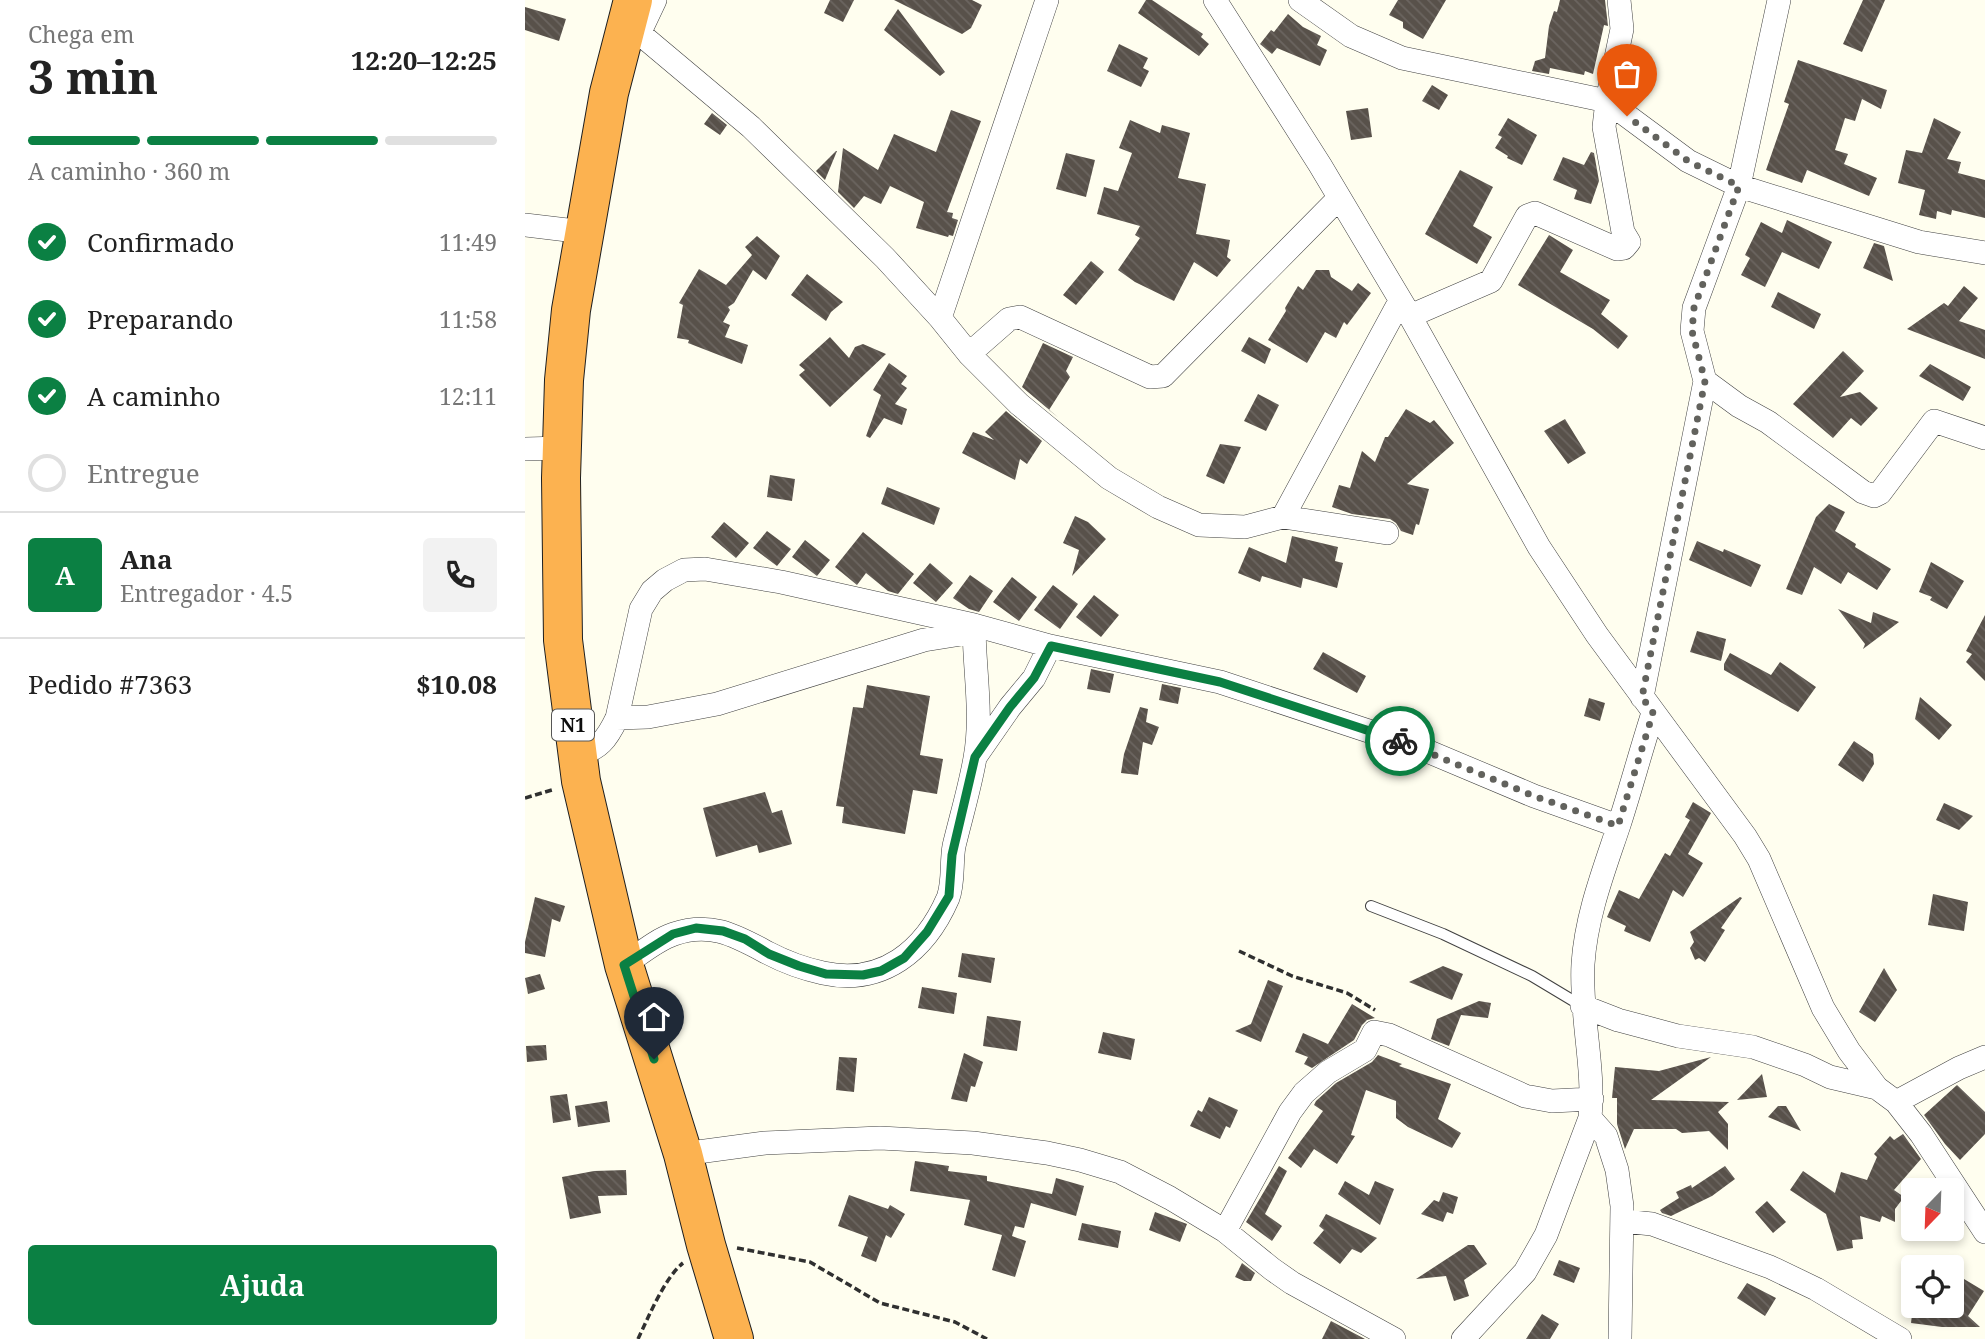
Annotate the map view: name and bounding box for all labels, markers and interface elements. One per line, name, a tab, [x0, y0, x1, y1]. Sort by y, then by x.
text: Chega em	[28, 18, 134, 50]
text: 12:20–12:25	[351, 42, 497, 78]
pin	[1597, 44, 1657, 116]
text: 3 min	[28, 45, 158, 107]
icon: bag	[1608, 55, 1646, 93]
text: A caminho · 360 m	[28, 155, 230, 187]
icon: check	[28, 223, 66, 261]
text: Confirmado	[87, 224, 234, 260]
text: 11:49	[439, 226, 497, 258]
icon: check	[28, 300, 66, 338]
text: Preparando	[87, 301, 234, 337]
text: 11:58	[439, 303, 497, 335]
icon: check	[28, 377, 66, 415]
text: A caminho	[87, 378, 221, 414]
text: 12:11	[439, 380, 497, 412]
text: Entregue	[87, 455, 200, 491]
button: phone	[423, 538, 497, 612]
text: Ana	[120, 541, 173, 577]
text: A	[55, 557, 75, 593]
text: Entregador · 4.5	[120, 577, 293, 609]
text: Pedido #7363	[28, 666, 192, 702]
text: $10.08	[416, 666, 497, 702]
courier	[1365, 706, 1435, 776]
road number: N1	[552, 710, 594, 740]
icon: bike	[1381, 722, 1419, 760]
pin	[624, 987, 684, 1059]
icon: home	[635, 998, 673, 1036]
north arrow	[1901, 1178, 1963, 1241]
map controls	[1901, 1178, 1964, 1318]
button: Ajuda	[28, 1245, 497, 1325]
button: locate	[1901, 1255, 1964, 1318]

